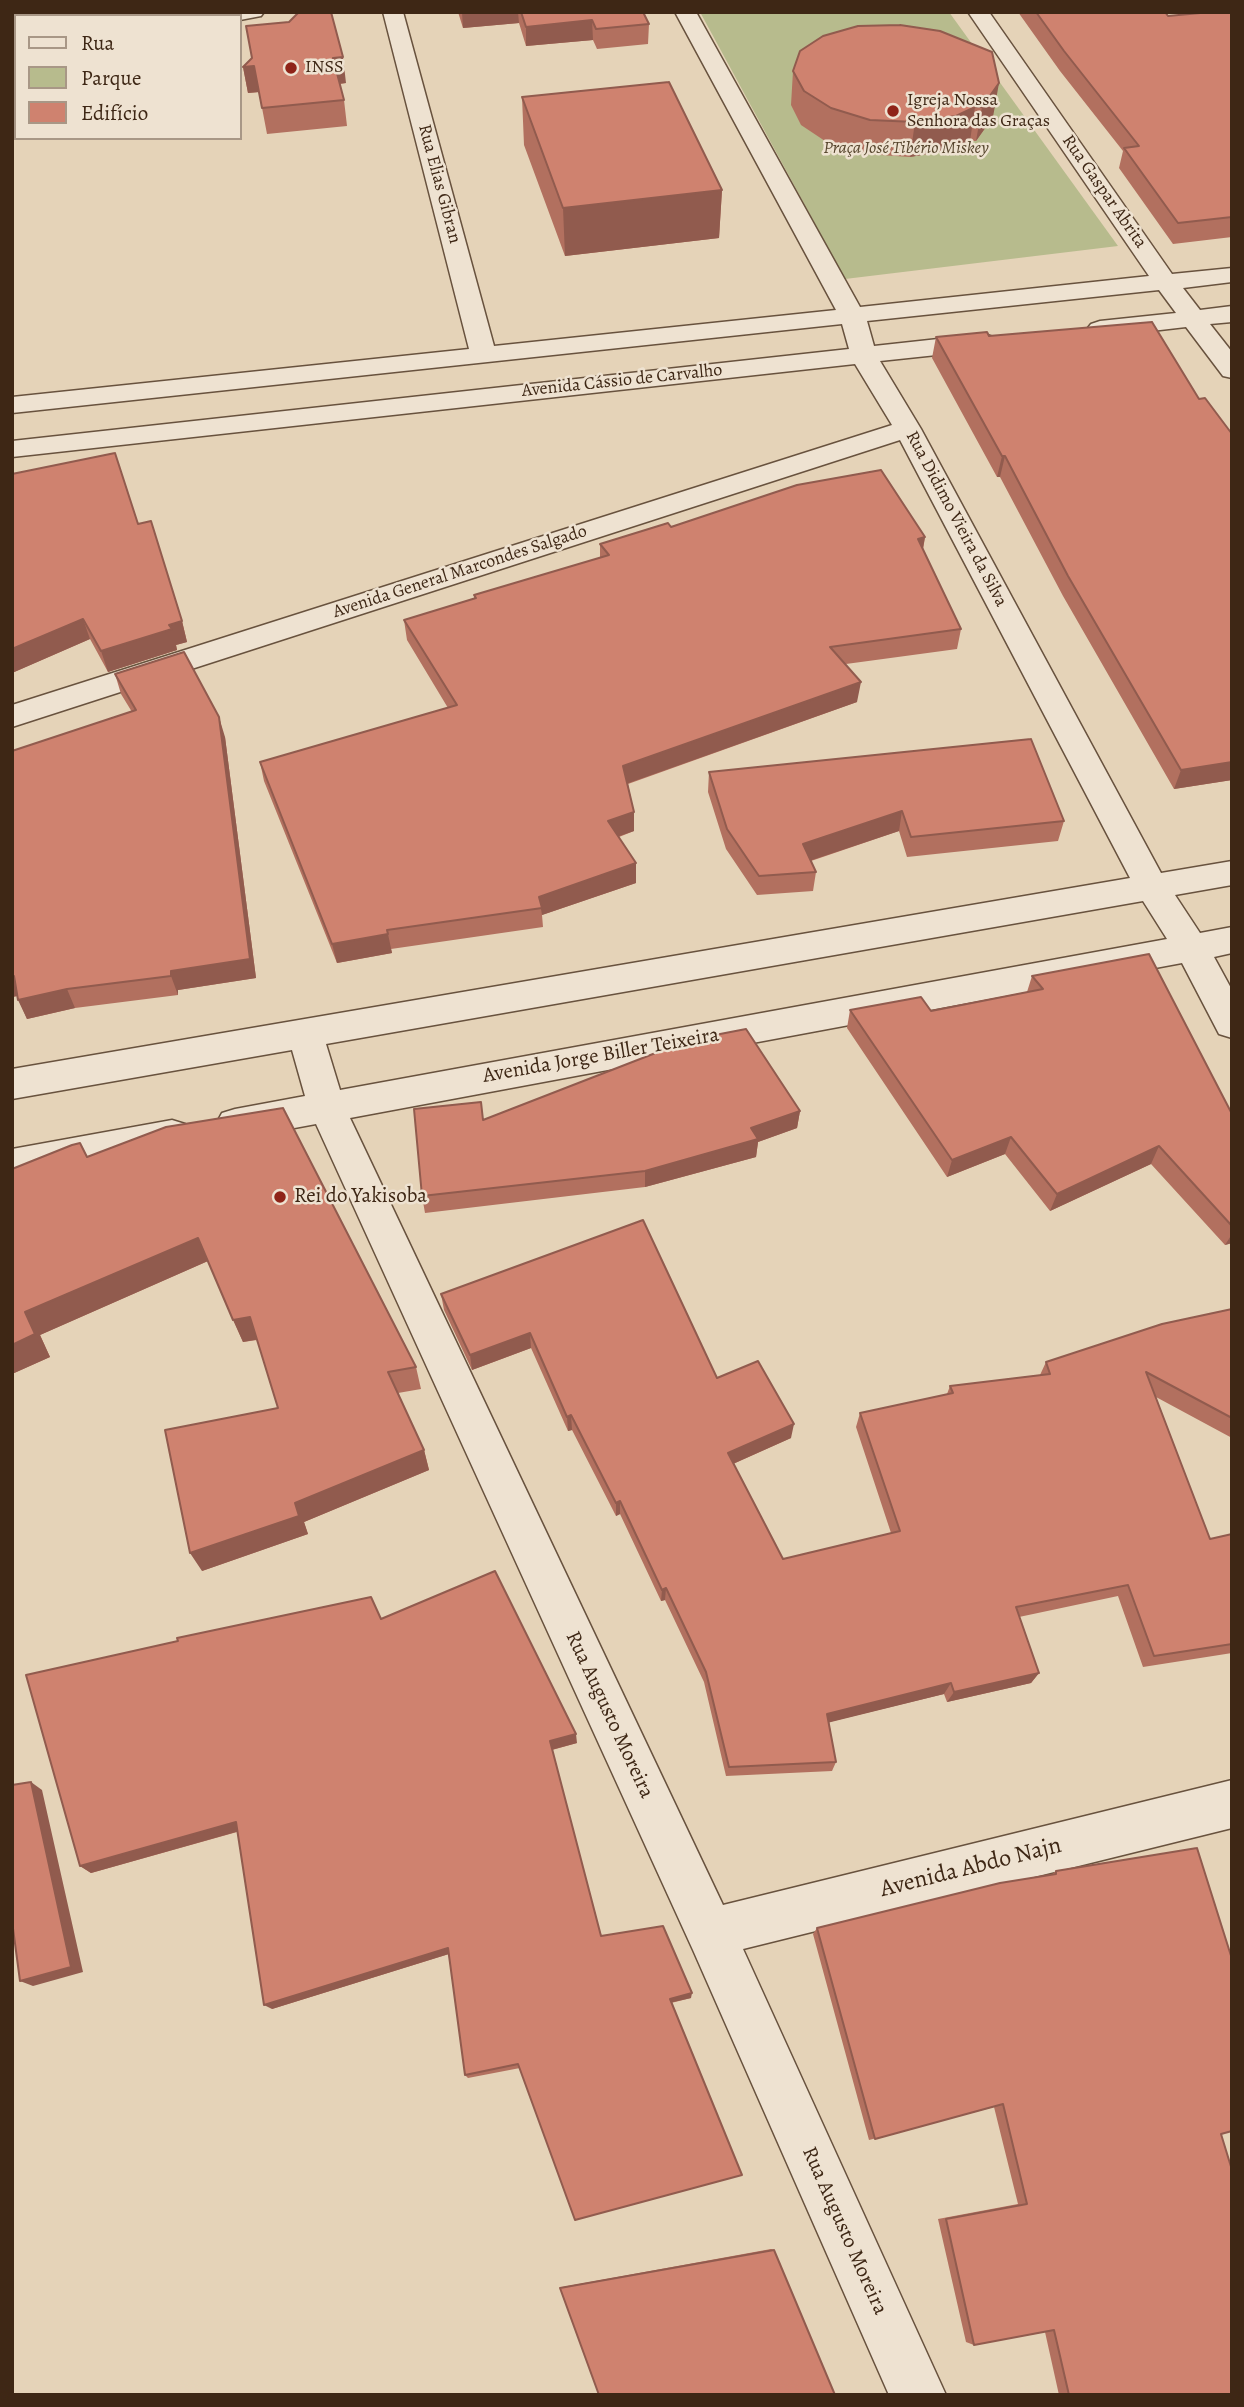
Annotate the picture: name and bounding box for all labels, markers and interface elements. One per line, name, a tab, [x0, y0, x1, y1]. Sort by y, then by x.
legend	[14, 14, 242, 140]
text: Rua	[81, 29, 114, 57]
place label: INSS	[305, 57, 344, 79]
marker: INSS	[283, 60, 299, 76]
text: Parque	[81, 64, 141, 92]
place label: Igreja Nossa Senhora das Graças	[907, 90, 1050, 132]
text: Edifício	[81, 99, 148, 127]
marker: Igreja Nossa Senhora das Graças	[885, 103, 901, 119]
street label: Rua Elias Gibran	[413, 122, 465, 246]
street label: Rua Gaspar Abrita	[1057, 131, 1151, 253]
park label: Praça José Tibério Miskey	[823, 138, 989, 160]
street label: Avenida Cássio de Carvalho	[521, 360, 723, 402]
street label: Rua Didimo Vieira da Silva	[900, 427, 1012, 611]
street label: Avenida General Marcondes Salgado	[330, 521, 590, 623]
street label: Avenida Jorge Biller Teixeira	[481, 1023, 721, 1089]
place label: Rei do Yakisoba	[294, 1184, 427, 1210]
marker: Rei do Yakisoba	[272, 1189, 288, 1205]
street label: Rua Augusto Moreira	[559, 1628, 659, 1802]
street label: Avenida Abdo Najn	[877, 1832, 1065, 1904]
street label: Rua Augusto Moreira	[796, 2143, 892, 2319]

